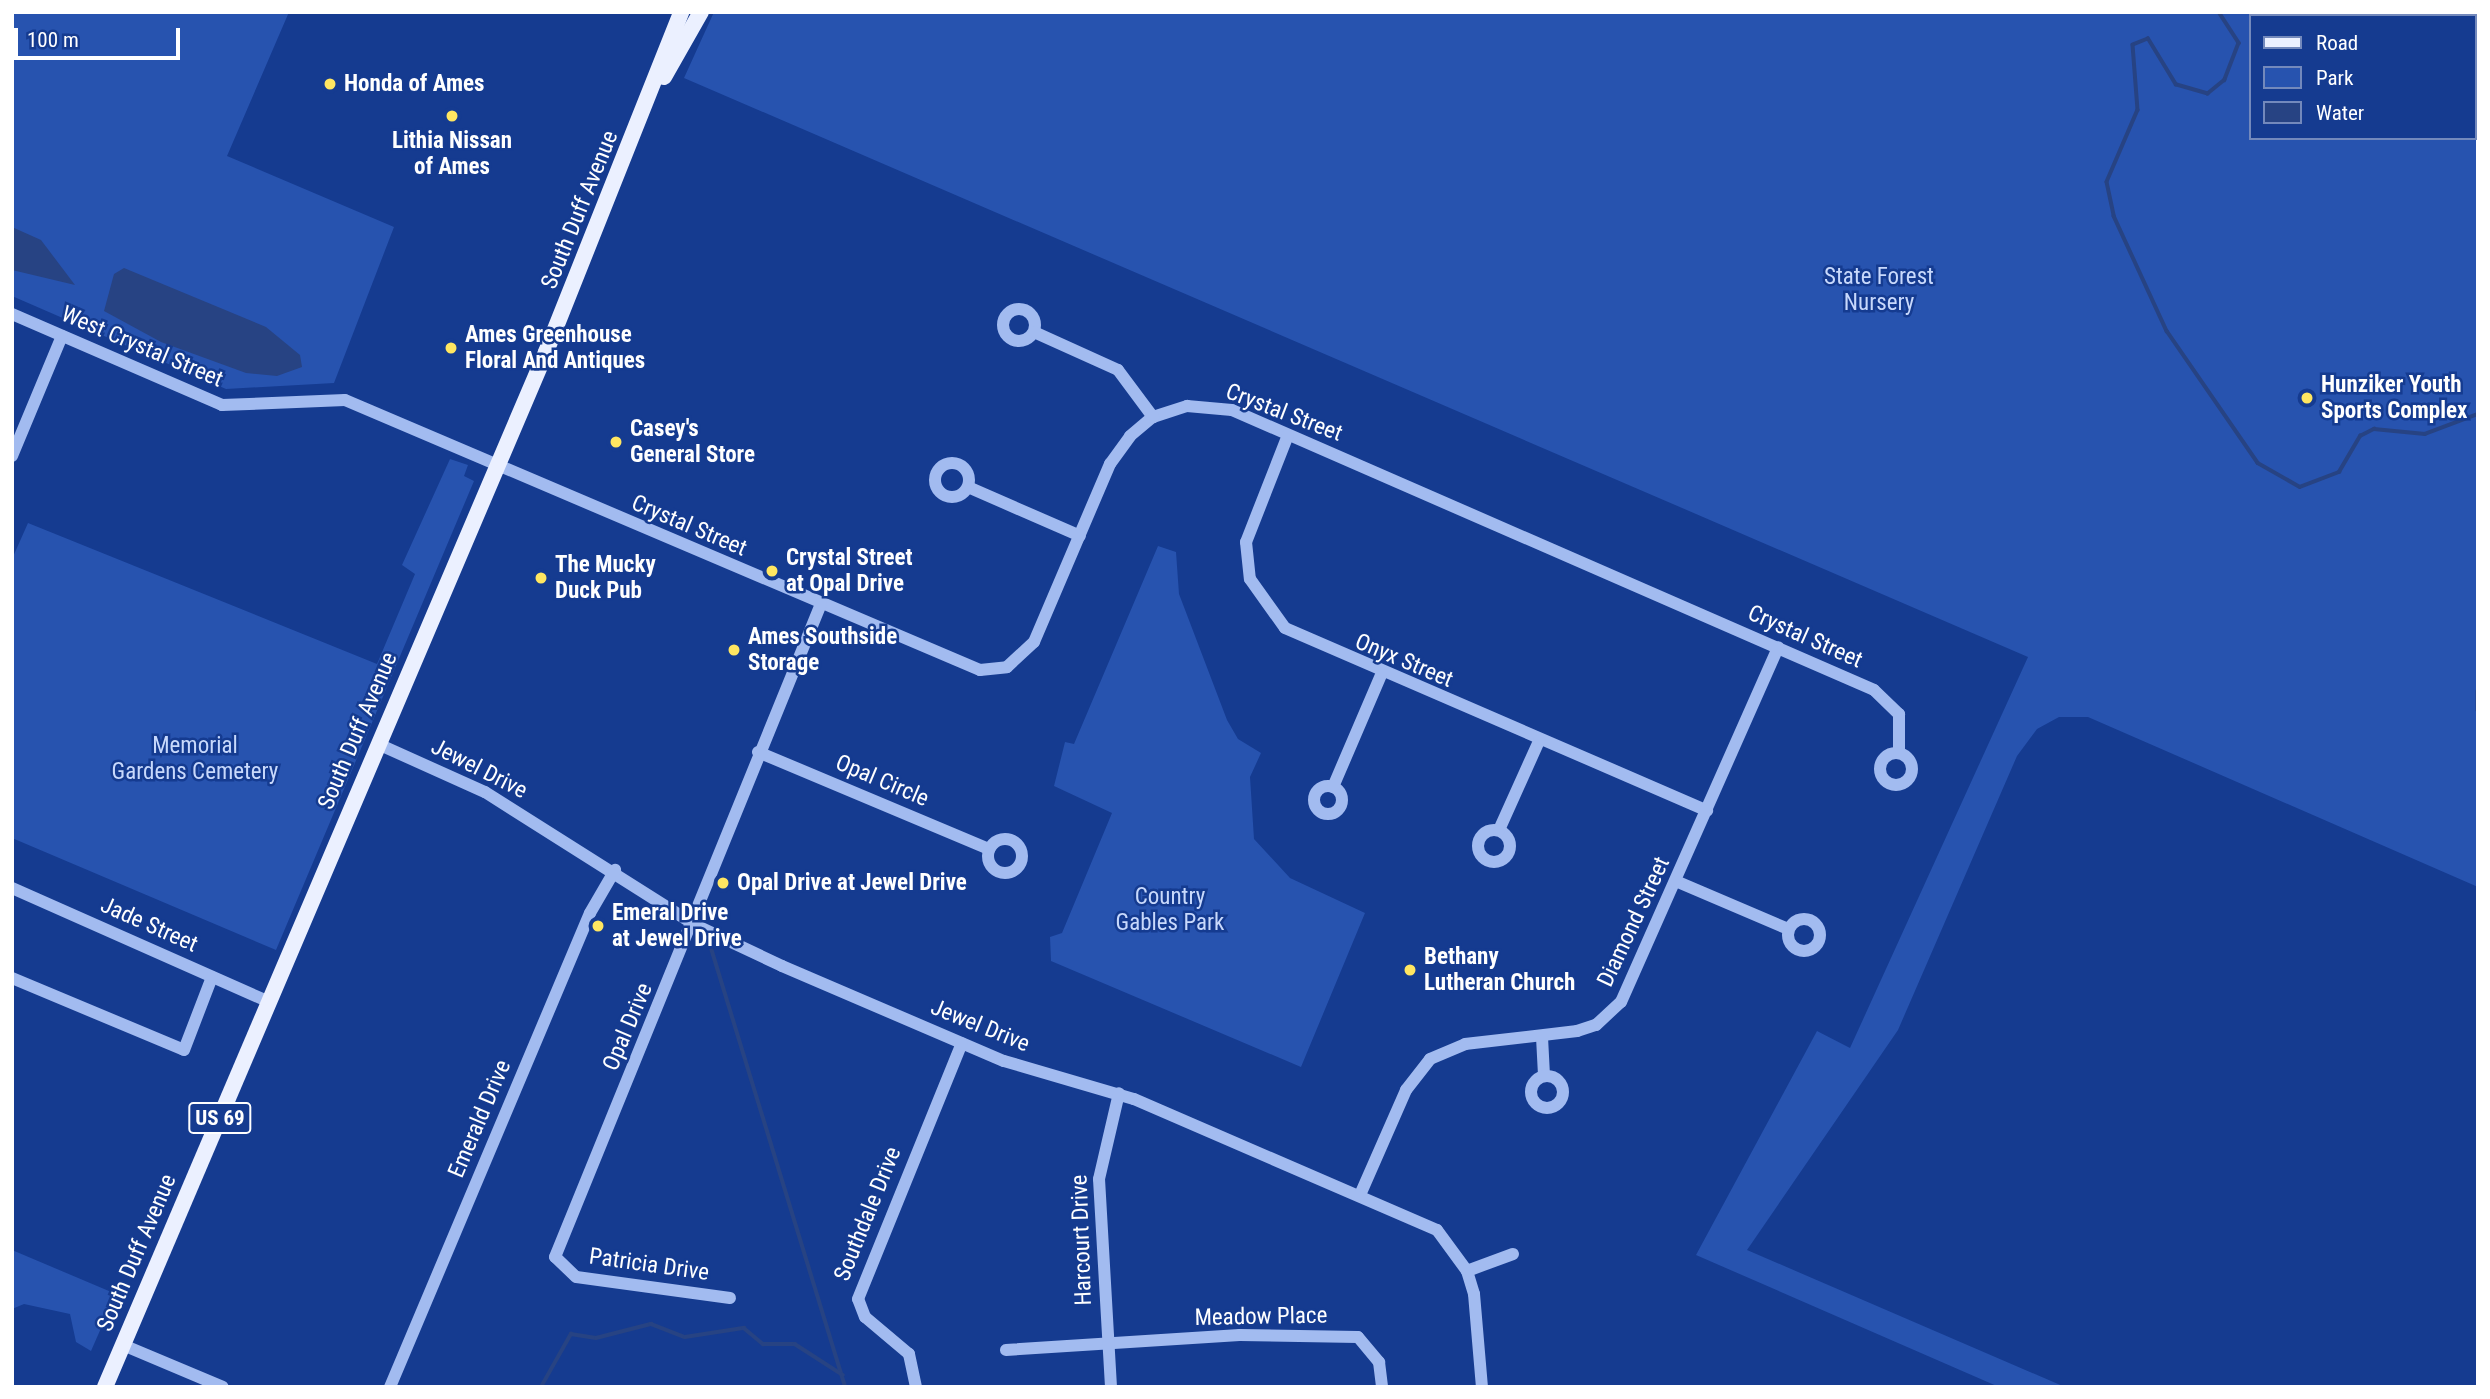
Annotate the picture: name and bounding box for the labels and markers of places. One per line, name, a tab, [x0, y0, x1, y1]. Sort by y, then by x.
place label: Honda of Ames	[344, 70, 484, 98]
marker: Honda of Ames	[322, 76, 338, 92]
marker: Lithia Nissan of Ames	[444, 108, 460, 124]
place label: Lithia Nissan of Ames	[392, 127, 512, 181]
place label: Ames Greenhouse Floral And Antiques	[465, 321, 645, 375]
marker: Ames Greenhouse Floral And Antiques	[443, 340, 459, 356]
place label: Hunziker Youth Sports Complex	[2321, 371, 2467, 425]
marker: Hunziker Youth Sports Complex	[2299, 390, 2315, 406]
place label: Casey's General Store	[630, 415, 755, 469]
marker: Casey's General Store	[608, 434, 624, 450]
place label: Crystal Street at Opal Drive	[786, 544, 913, 598]
place label: The Mucky Duck Pub	[555, 551, 656, 605]
marker: Crystal Street at Opal Drive	[764, 563, 780, 579]
marker: The Mucky Duck Pub	[533, 570, 549, 586]
place label: Ames Southside Storage	[748, 623, 897, 677]
marker: Ames Southside Storage	[726, 642, 742, 658]
place label: Opal Drive at Jewel Drive	[737, 869, 967, 897]
marker: Opal Drive at Jewel Drive	[715, 875, 731, 891]
place label: Emeral Drive at Jewel Drive	[612, 899, 742, 953]
marker: Emeral Drive at Jewel Drive	[590, 918, 606, 934]
place label: Bethany Lutheran Church	[1424, 943, 1575, 997]
marker: Bethany Lutheran Church	[1402, 962, 1418, 978]

